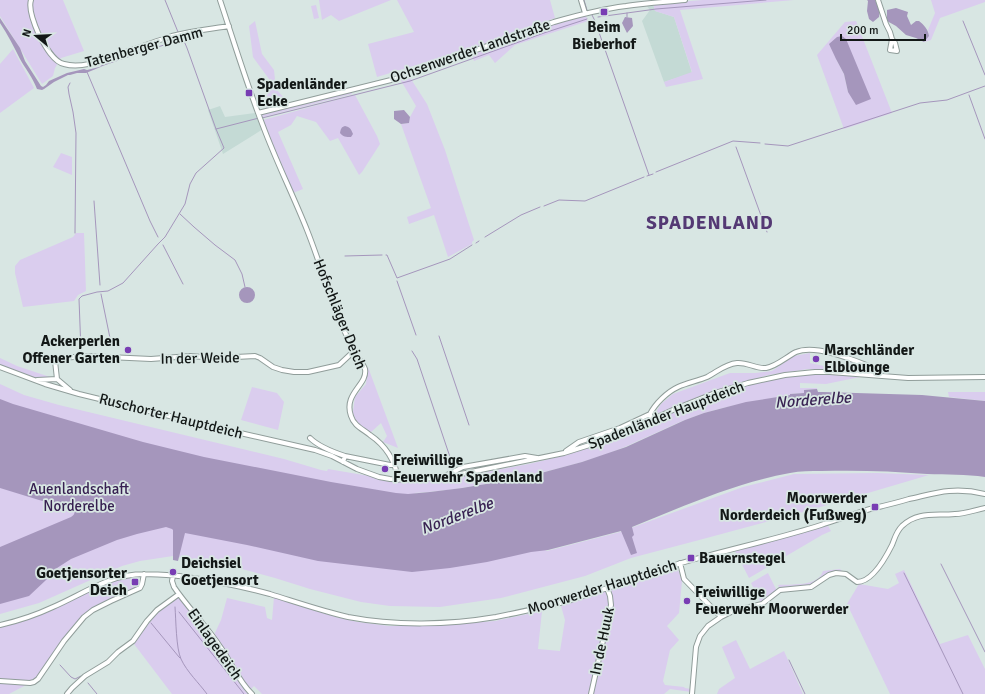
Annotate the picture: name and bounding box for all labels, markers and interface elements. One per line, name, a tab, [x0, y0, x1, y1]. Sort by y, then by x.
marker: Beim Bieberhof	[599, 7, 609, 17]
street label: Ochsenwerder Landstraße	[388, 15, 552, 87]
north arrow	[16, 16, 56, 56]
scale bar	[841, 16, 925, 42]
place label: Beim Bieberhof	[572, 18, 638, 53]
street label: Tatenberger Damm	[83, 23, 205, 71]
text: 200 m	[847, 23, 879, 38]
text: N	[20, 27, 34, 39]
place label: Spadenländer Ecke	[257, 75, 347, 110]
marker: Spadenländer Ecke	[244, 88, 254, 98]
district label: SPADENLAND	[646, 211, 774, 235]
street label: Hofschläger Deich	[310, 256, 370, 372]
place label: Ackerperlen Offener Garten	[22, 332, 120, 367]
place label: Marschländer Elblounge	[824, 341, 914, 376]
marker: Ackerperlen Offener Garten	[123, 345, 133, 355]
street label: In der Weide	[160, 348, 240, 368]
marker: Marschländer Elblounge	[811, 354, 821, 364]
street label: Spadenländer Hauptdeich	[585, 377, 747, 453]
water label: Norderelbe	[774, 387, 853, 413]
street label: Ruschorter Hauptdeich	[97, 389, 245, 443]
place label: Freiwillige Feuerwehr Spadenland	[393, 451, 543, 486]
marker: Freiwillige Feuerwehr Spadenland	[380, 464, 390, 474]
park label: Auenlandschaft Norderelbe	[29, 480, 129, 515]
place label: Moorwerder Norderdeich (Fußweg)	[719, 489, 867, 524]
water label: Norderelbe	[418, 493, 497, 539]
marker: Moorwerder Norderdeich (Fußweg)	[870, 502, 880, 512]
place label: Bauernstegel	[699, 549, 786, 567]
marker: Bauernstegel	[686, 553, 696, 563]
place label: Deichsiel Goetjensort	[181, 554, 259, 589]
street label: Moorwerder Hauptdeich	[525, 556, 679, 618]
place label: Goetjensorter Deich	[36, 564, 127, 599]
marker: Deichsiel Goetjensort	[168, 567, 178, 577]
marker: Goetjensorter Deich	[130, 577, 140, 587]
place label: Freiwillige Feuerwehr Moorwerder	[695, 583, 849, 618]
marker: Freiwillige Feuerwehr Moorwerder	[682, 596, 692, 606]
street label: Einlagedeich	[184, 605, 246, 683]
street label: In de Huuk	[586, 605, 618, 676]

